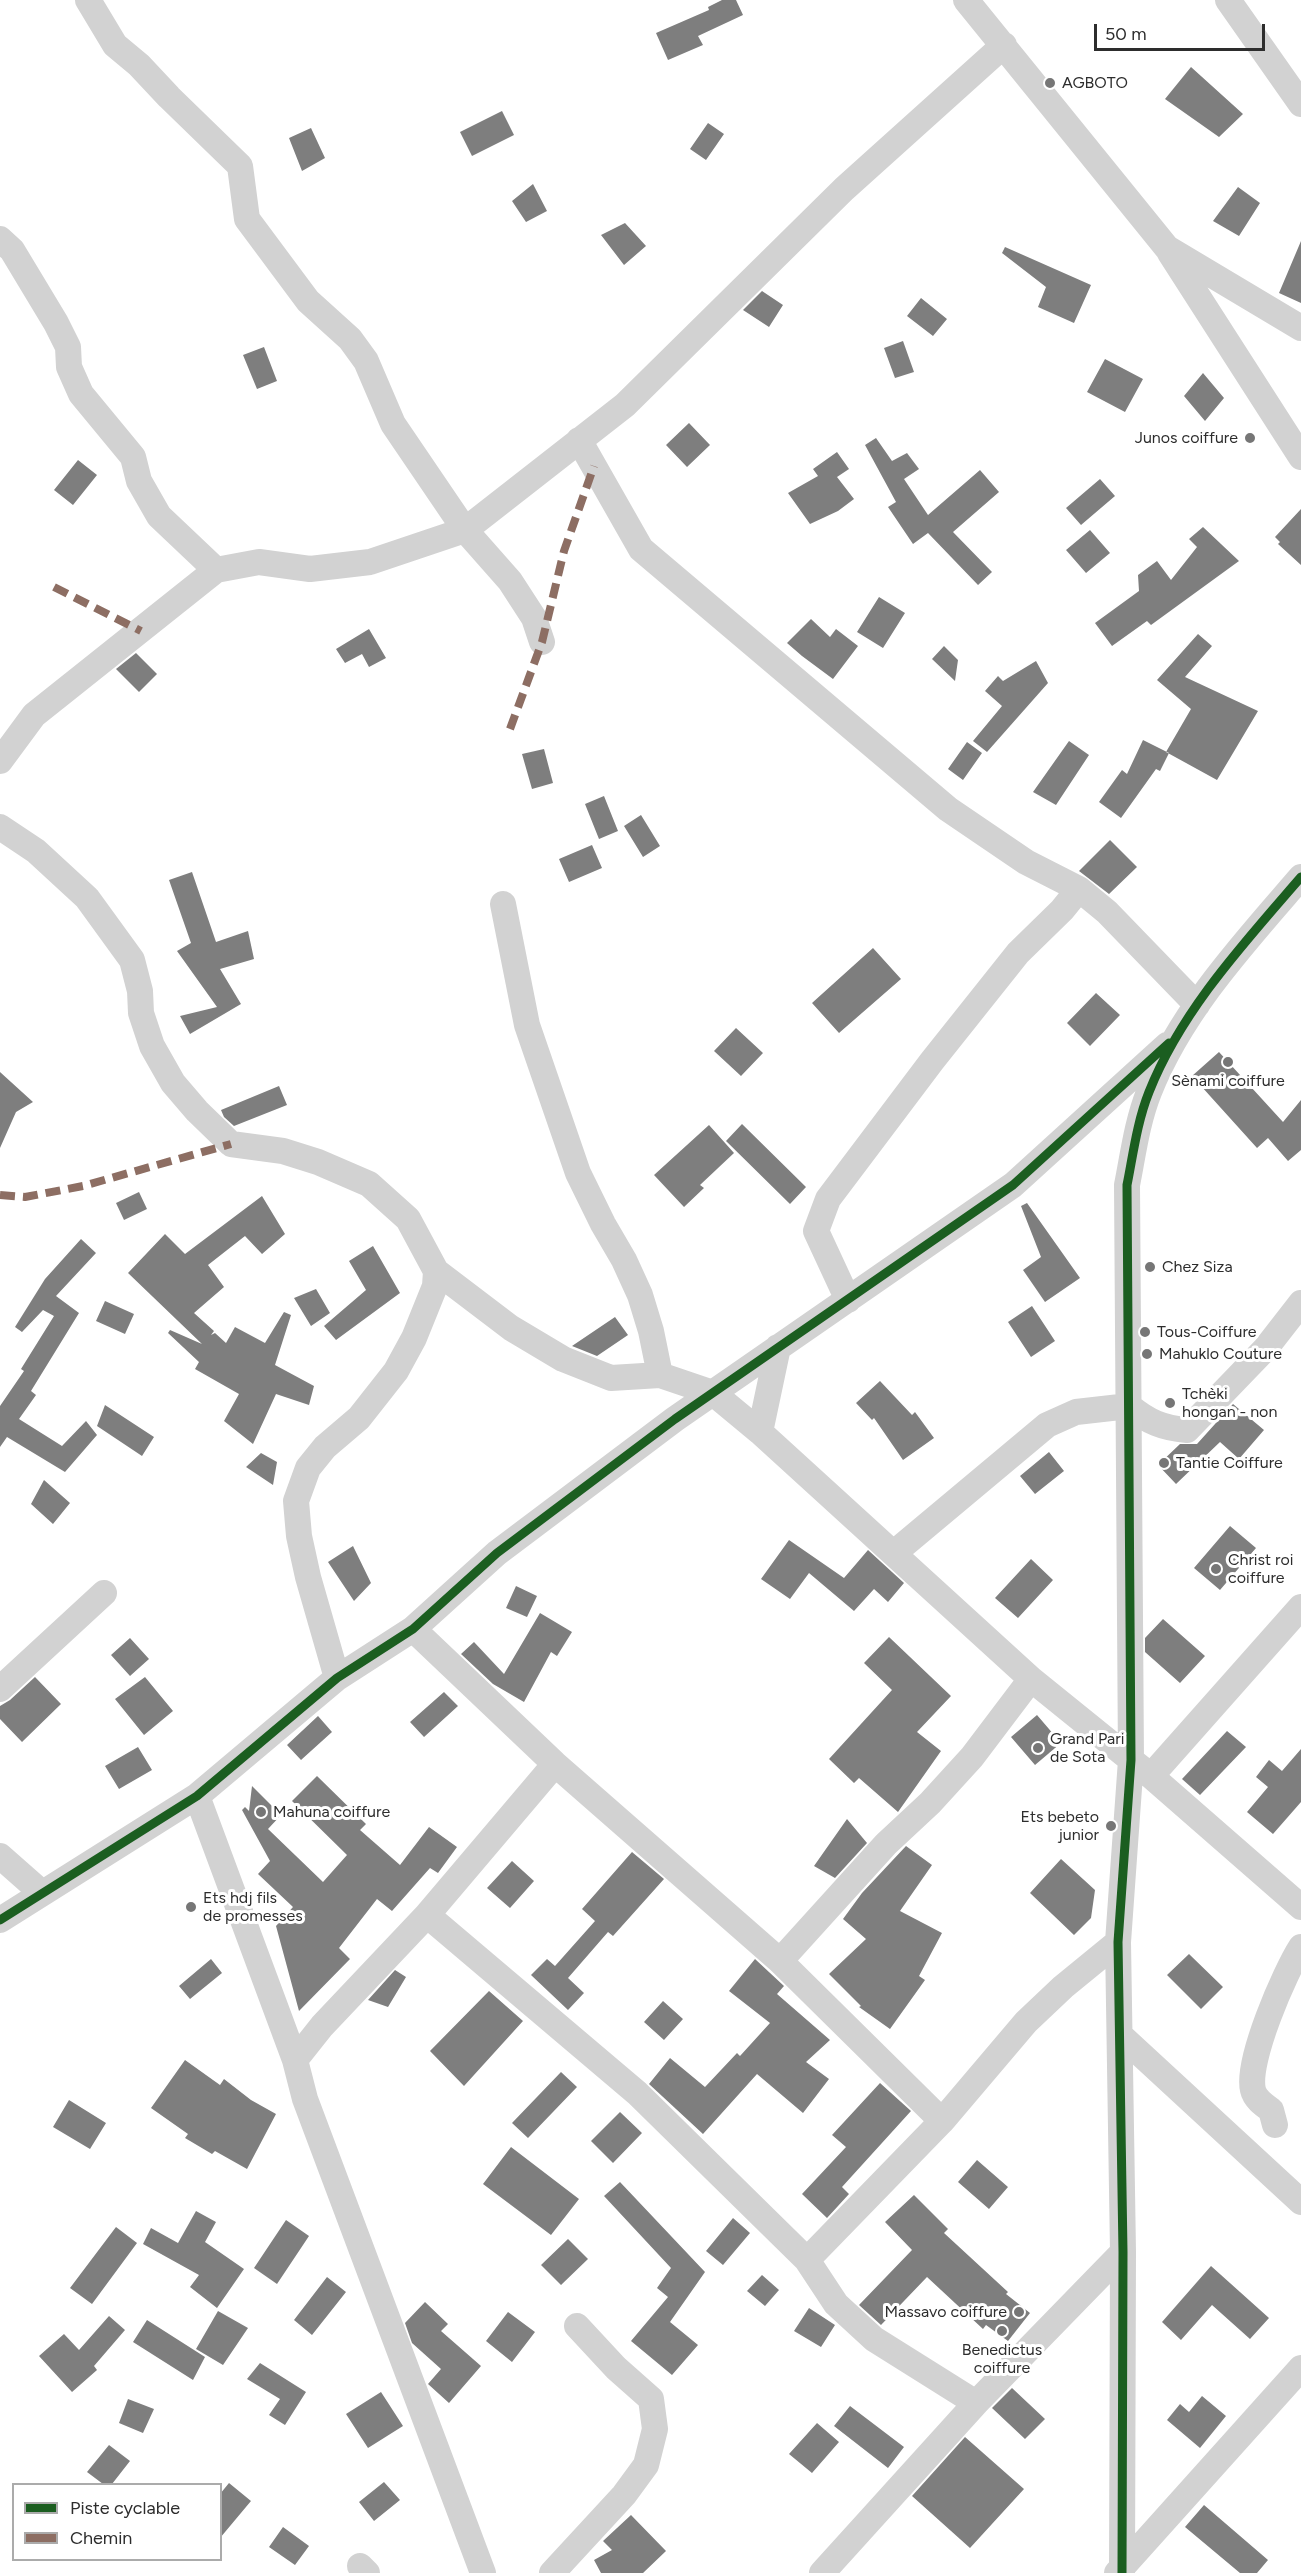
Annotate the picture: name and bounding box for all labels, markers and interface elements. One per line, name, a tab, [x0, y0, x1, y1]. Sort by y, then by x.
scale bar	[1097, 12, 1268, 50]
text: 50 m	[1105, 23, 1147, 45]
place label: AGBOTO	[1062, 73, 1128, 93]
marker: AGBOTO	[1043, 76, 1057, 90]
place label: Junos coiffure	[1135, 428, 1238, 448]
marker: Junos coiffure	[1243, 431, 1257, 445]
marker: Sènami coiffure	[1221, 1055, 1235, 1069]
place label: Sènami coiffure	[1171, 1071, 1285, 1091]
place label: Chez Siza	[1162, 1257, 1233, 1277]
marker: Chez Siza	[1143, 1260, 1157, 1274]
place label: Tous-Coiffure	[1157, 1322, 1257, 1342]
marker: Tous-Coiffure	[1138, 1325, 1152, 1339]
place label: Mahuklo Couture	[1159, 1344, 1282, 1364]
marker: Mahuklo Couture	[1140, 1347, 1154, 1361]
place label: Tchèki hongan - non	[1182, 1384, 1277, 1422]
marker: Tchèki hongan - non	[1163, 1396, 1177, 1410]
place label: Tantie Coiffure	[1176, 1453, 1283, 1473]
marker: Tantie Coiffure	[1157, 1456, 1171, 1470]
place label: Christ roi coiffure	[1228, 1550, 1293, 1588]
marker: Christ roi coiffure	[1209, 1562, 1223, 1576]
place label: Grand Pari de Sota	[1050, 1729, 1124, 1767]
marker: Grand Pari de Sota	[1031, 1741, 1045, 1755]
place label: Mahuna coiffure	[273, 1802, 390, 1822]
marker: Mahuna coiffure	[254, 1805, 268, 1819]
place label: Ets bebeto junior	[1021, 1807, 1099, 1845]
marker: Ets bebeto junior	[1104, 1819, 1118, 1833]
place label: Ets hdj fils de promesses	[203, 1888, 303, 1926]
marker: Ets hdj fils de promesses	[184, 1900, 198, 1914]
place label: Massavo coiffure	[884, 2302, 1007, 2322]
marker: Massavo coiffure	[1012, 2305, 1026, 2319]
marker: Benedictus coiffure	[995, 2324, 1009, 2338]
place label: Benedictus coiffure	[962, 2340, 1042, 2378]
legend	[12, 2483, 222, 2561]
text: Piste cyclable	[70, 2497, 180, 2519]
text: Chemin	[70, 2527, 132, 2549]

